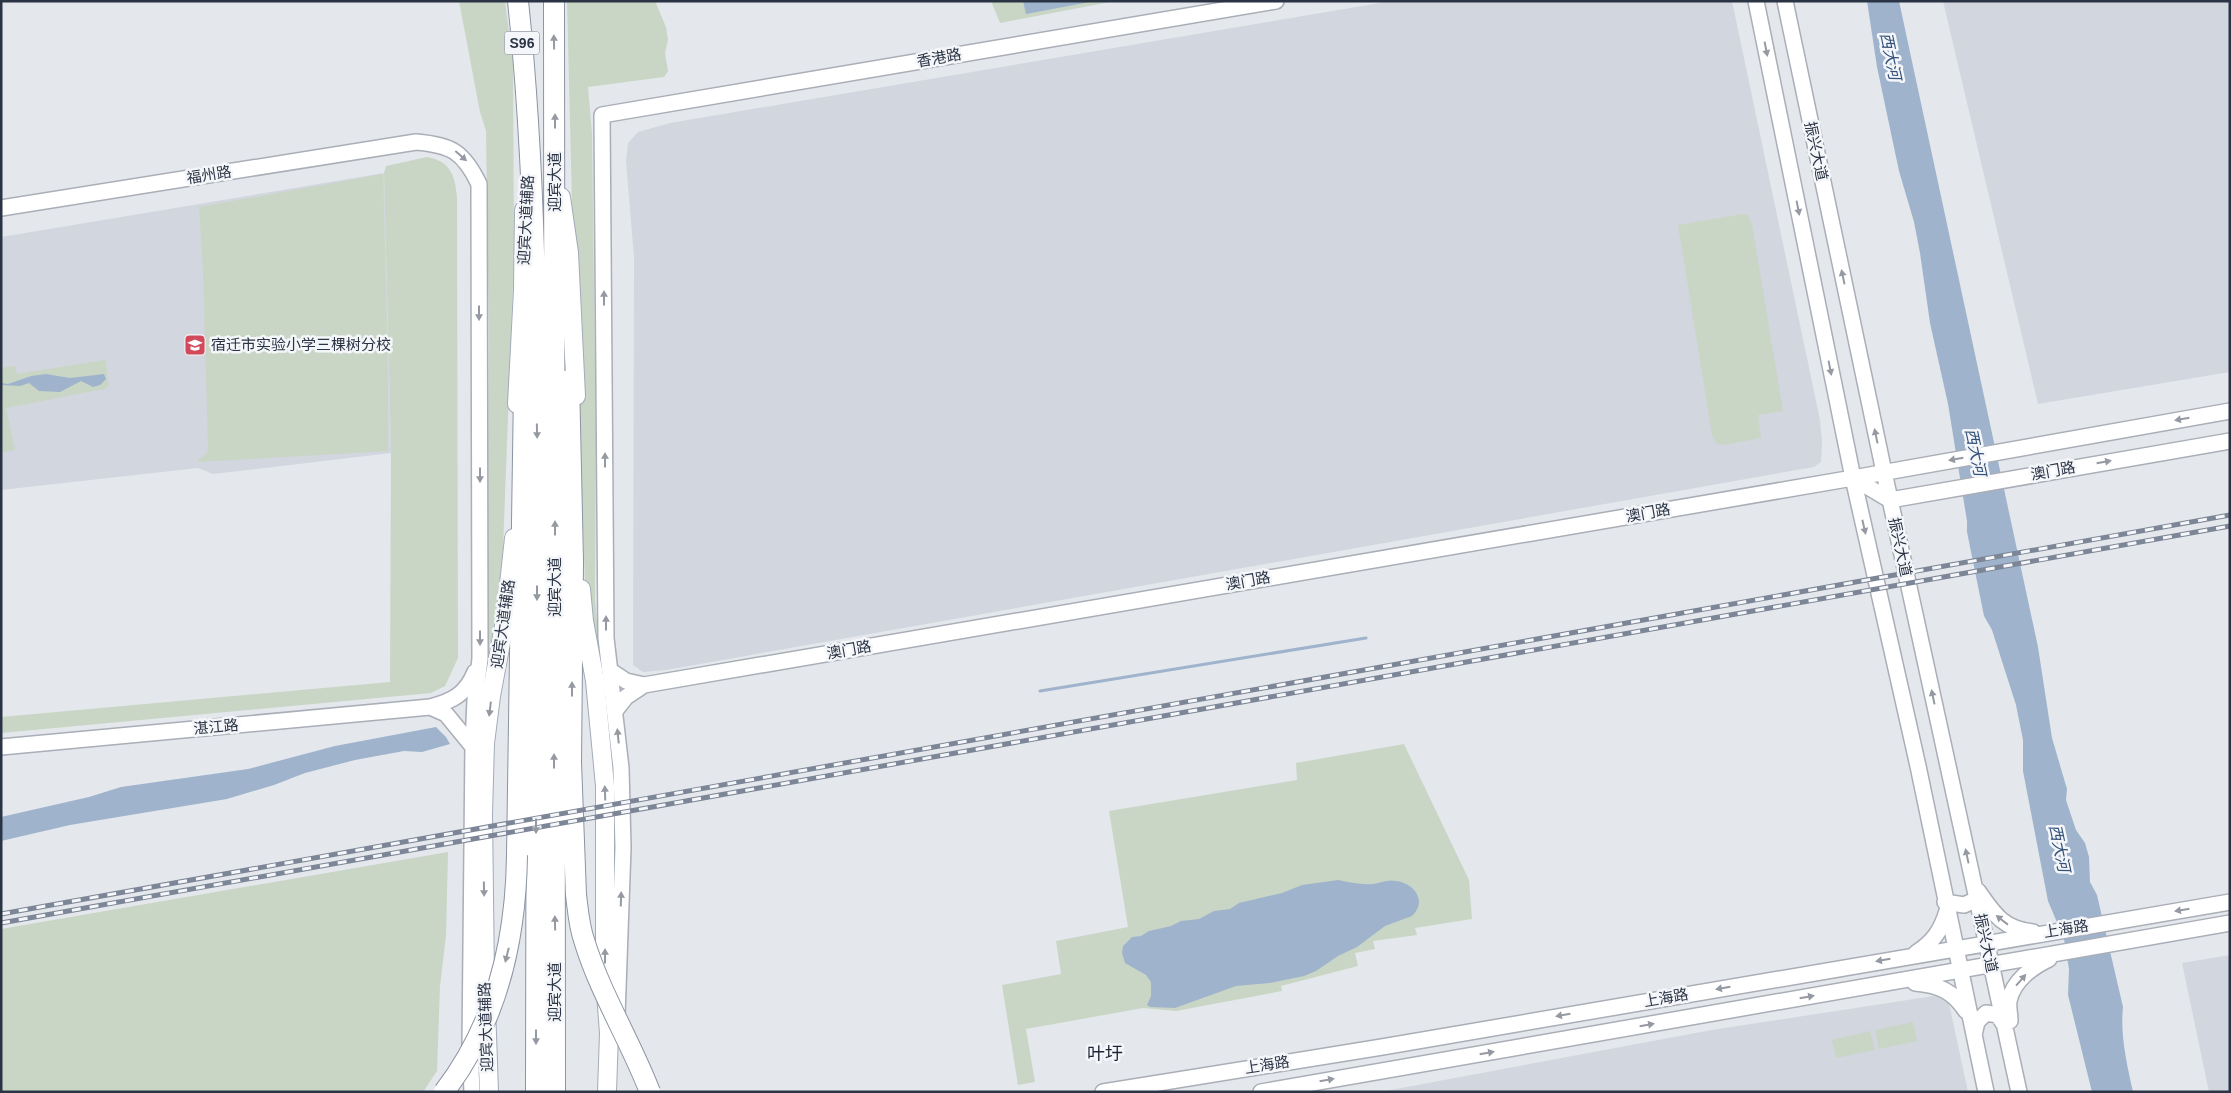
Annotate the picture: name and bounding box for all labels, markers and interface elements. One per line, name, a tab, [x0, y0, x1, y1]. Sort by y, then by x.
water label: 西大河	[1877, 31, 1904, 84]
road number: S96	[504, 32, 540, 54]
one-way arrow	[550, 34, 558, 50]
one-way arrow	[1762, 41, 1770, 57]
street label: 香港路	[915, 45, 963, 70]
one-way arrow	[551, 112, 559, 128]
street label: 振兴大道	[1802, 120, 1831, 182]
one-way arrow	[454, 151, 467, 162]
street label: 迎宾大道	[546, 152, 563, 212]
street label: 福州路	[185, 163, 232, 186]
street label: 迎宾大道辅路	[515, 175, 536, 265]
one-way arrow	[1794, 201, 1802, 216]
one-way arrow	[1839, 269, 1847, 284]
one-way arrow	[599, 289, 607, 305]
one-way arrow	[475, 305, 483, 321]
school or university icon: 宿迁市实验小学三棵树分校	[183, 333, 207, 357]
place label: 宿迁市实验小学三棵树分校	[211, 336, 391, 353]
one-way arrow	[1827, 360, 1835, 376]
one-way arrow	[2173, 415, 2189, 423]
one-way arrow	[533, 423, 541, 439]
one-way arrow	[1872, 427, 1880, 443]
water label: 西大河	[1962, 427, 1989, 480]
one-way arrow	[601, 452, 609, 468]
one-way arrow	[1947, 455, 1963, 463]
street label: 澳门路	[2029, 458, 2077, 483]
one-way arrow	[2096, 458, 2112, 466]
one-way arrow	[476, 468, 484, 484]
street label: 澳门路	[1624, 500, 1672, 525]
street label: 振兴大道	[1886, 516, 1915, 578]
one-way arrow	[1860, 519, 1868, 534]
one-way arrow	[551, 520, 559, 536]
street label: 迎宾大道	[546, 557, 563, 617]
street label: 澳门路	[1224, 568, 1272, 593]
street label: 迎宾大道辅路	[488, 578, 517, 670]
one-way arrow	[533, 585, 541, 601]
one-way arrow	[602, 614, 610, 630]
one-way arrow	[476, 630, 484, 646]
street label: 澳门路	[825, 637, 873, 662]
one-way arrow	[568, 680, 576, 696]
one-way arrow	[1929, 690, 1937, 705]
one-way arrow	[486, 701, 494, 717]
street label: 湛江路	[193, 716, 239, 737]
one-way arrow	[614, 728, 622, 744]
one-way arrow	[550, 752, 558, 768]
one-way arrow	[601, 785, 609, 801]
one-way arrow	[532, 818, 540, 834]
water label: 西大河	[2046, 823, 2073, 876]
one-way arrow	[1963, 848, 1971, 864]
one-way arrow	[480, 881, 488, 897]
one-way arrow	[617, 890, 625, 906]
one-way arrow	[2173, 906, 2189, 914]
street label: 振兴大道	[1972, 912, 2001, 974]
one-way arrow	[1995, 914, 2008, 925]
one-way arrow	[551, 915, 559, 931]
street label: 上海路	[2042, 917, 2089, 940]
one-way arrow	[601, 947, 609, 963]
one-way arrow	[503, 948, 511, 963]
one-way arrow	[1875, 957, 1891, 965]
street label: 迎宾大道	[546, 962, 563, 1022]
one-way arrow	[2016, 973, 2027, 986]
street label: 迎宾大道辅路	[475, 982, 496, 1072]
one-way arrow	[1715, 984, 1731, 992]
street label: 上海路	[1642, 985, 1690, 1010]
one-way arrow	[1799, 992, 1815, 1000]
one-way arrow	[1555, 1012, 1571, 1020]
one-way arrow	[1639, 1020, 1655, 1028]
one-way arrow	[532, 1029, 540, 1045]
district label: 叶圩	[1087, 1044, 1123, 1064]
one-way arrow	[1479, 1048, 1495, 1056]
street label: 上海路	[1243, 1053, 1290, 1076]
one-way arrow	[1319, 1076, 1335, 1084]

